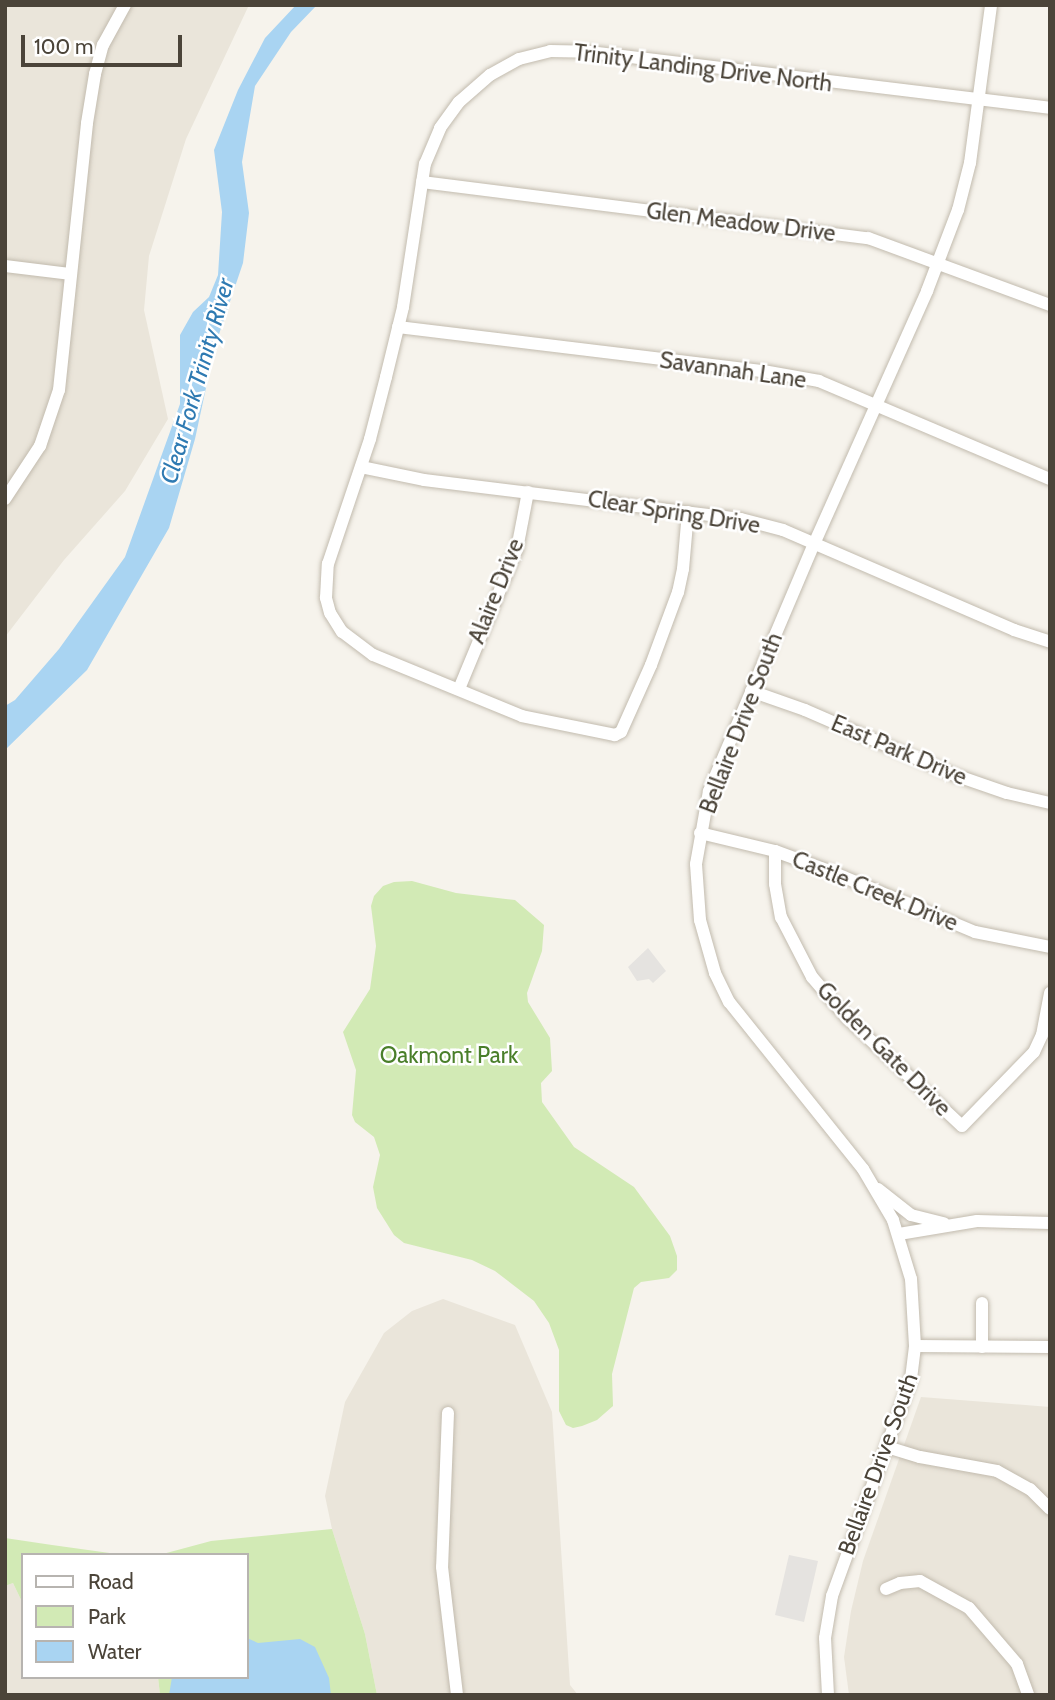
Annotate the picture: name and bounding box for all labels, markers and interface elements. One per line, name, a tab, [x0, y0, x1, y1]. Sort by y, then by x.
scale bar	[24, 21, 186, 65]
text: 100 m	[34, 34, 93, 59]
street label: Trinity Landing Drive North	[572, 38, 834, 98]
street label: Glen Meadow Drive	[645, 197, 837, 247]
water label: Clear Fork Trinity River	[154, 275, 240, 487]
street label: Savannah Lane	[658, 346, 808, 394]
street label: Clear Spring Drive	[586, 485, 762, 539]
street label: Alaire Drive	[462, 534, 530, 648]
street label: Bellaire Drive South	[694, 629, 788, 817]
street label: East Park Drive	[827, 709, 971, 791]
street label: Castle Creek Drive	[788, 845, 962, 937]
street label: Golden Gate Drive	[811, 976, 957, 1122]
park label: Oakmont Park	[380, 1041, 518, 1069]
street label: Bellaire Drive South	[832, 1369, 924, 1559]
legend	[21, 1553, 248, 1679]
text: Road	[88, 1569, 134, 1594]
text: Park	[88, 1604, 126, 1629]
text: Water	[88, 1639, 141, 1664]

